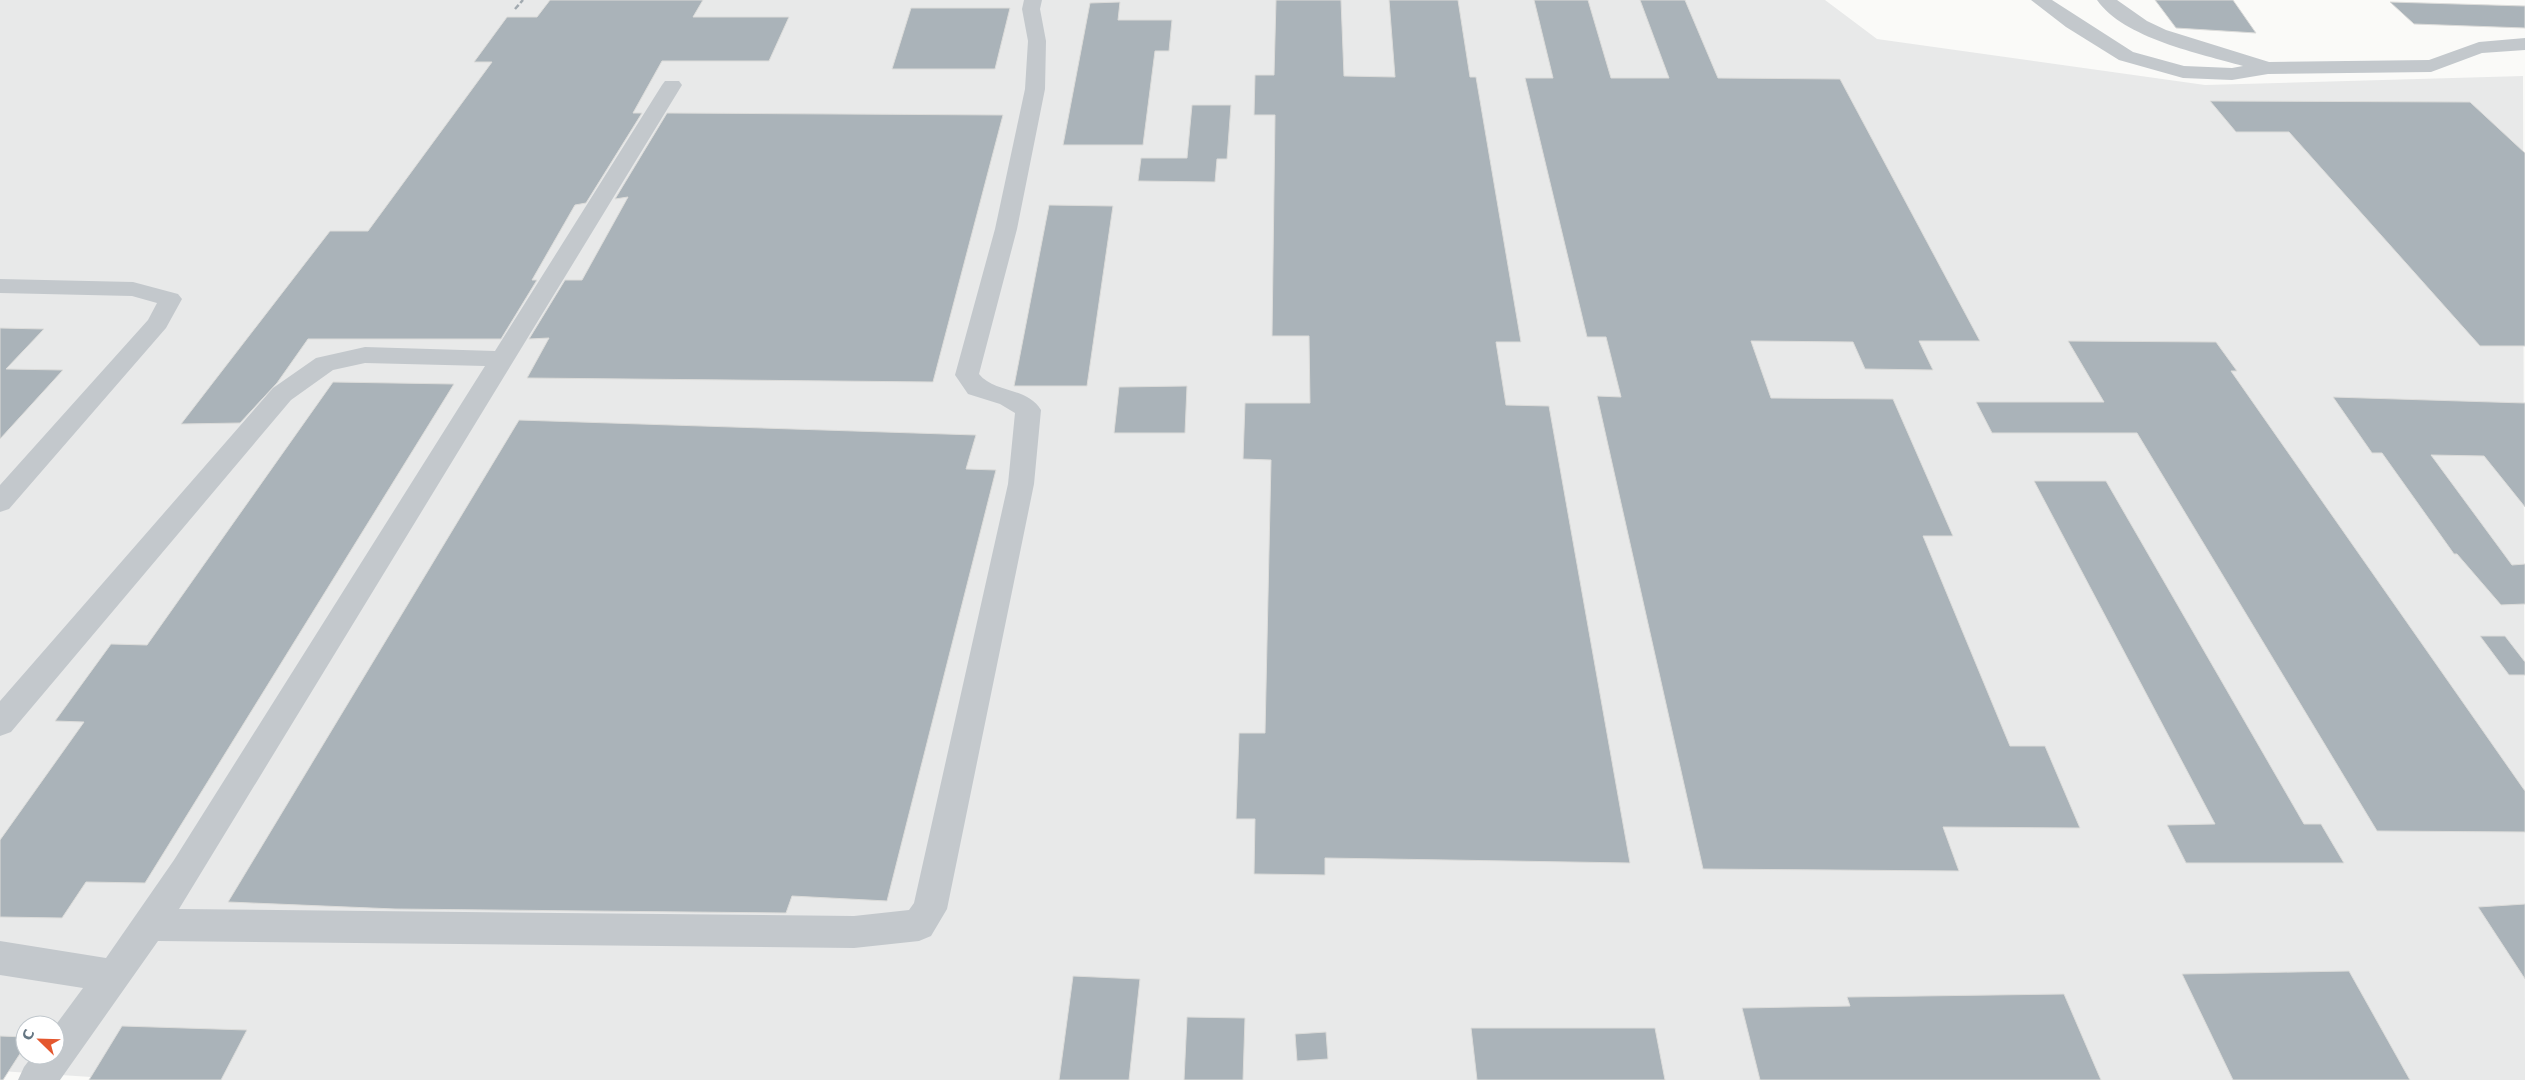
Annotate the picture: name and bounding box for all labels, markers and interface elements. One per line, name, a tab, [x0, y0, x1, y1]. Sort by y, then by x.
north arrow	[15, 1015, 65, 1065]
text: С	[19, 1027, 37, 1043]

